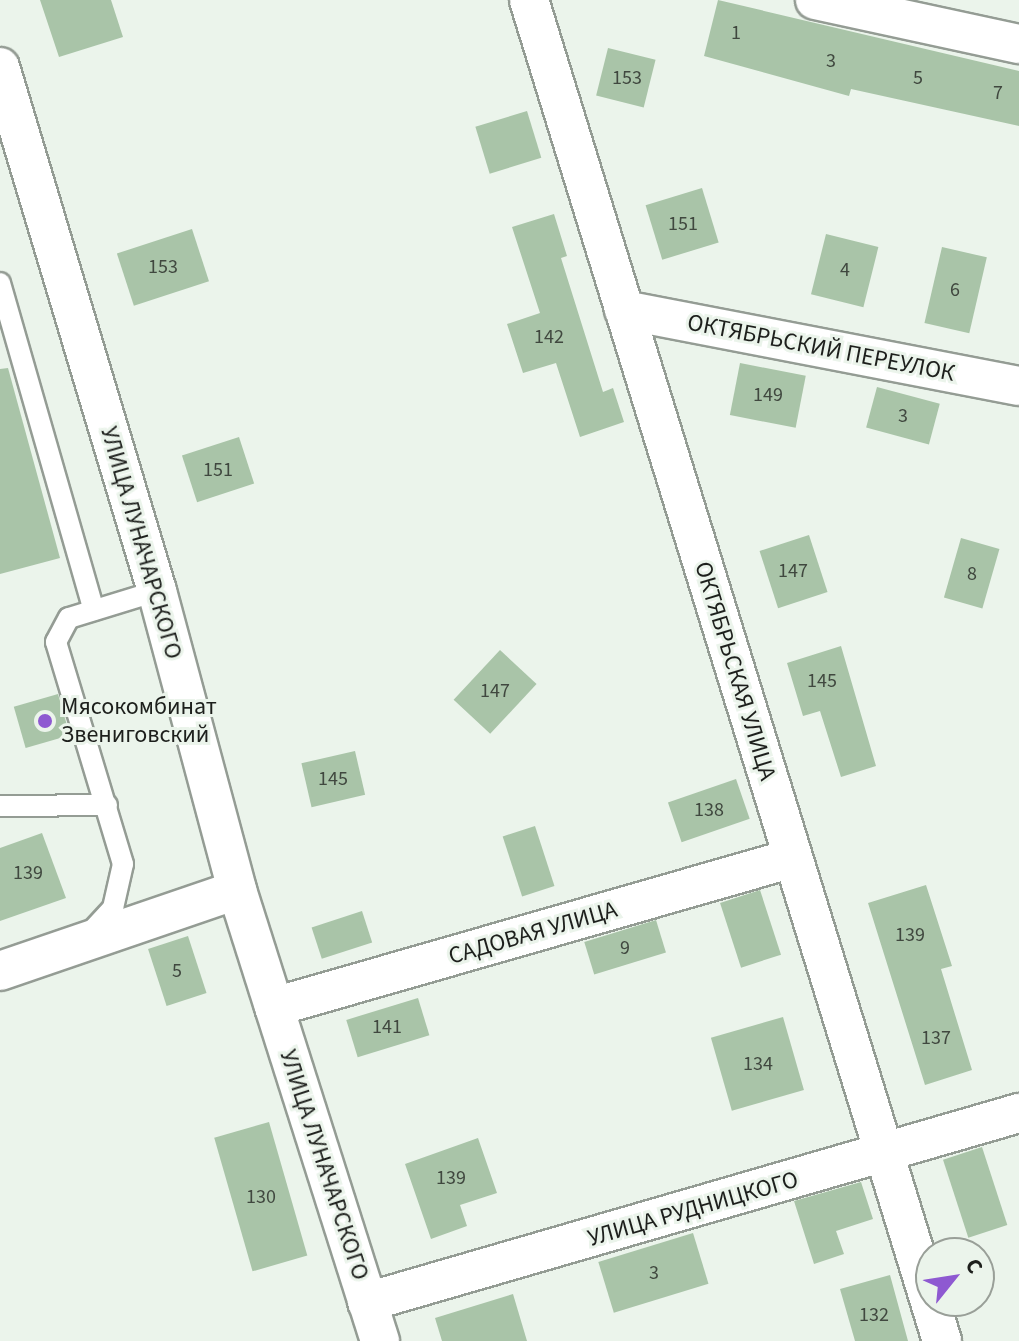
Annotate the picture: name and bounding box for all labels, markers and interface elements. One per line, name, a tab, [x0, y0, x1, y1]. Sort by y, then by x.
house number: 1	[731, 21, 741, 45]
house number: 3	[826, 49, 836, 73]
house number: 153	[612, 66, 642, 90]
house number: 5	[913, 66, 923, 90]
house number: 7	[993, 81, 1003, 105]
house number: 151	[668, 212, 698, 236]
house number: 153	[148, 255, 178, 279]
house number: 4	[840, 258, 850, 282]
house number: 6	[950, 278, 960, 302]
street label: ОКТЯБРЬСКИЙ ПЕРЕУЛОК	[685, 308, 957, 388]
house number: 142	[534, 325, 564, 349]
house number: 149	[753, 383, 783, 407]
house number: 3	[898, 404, 908, 428]
street label: УЛИЦА ЛУНАЧАРСКОГО	[94, 423, 188, 663]
house number: 151	[203, 458, 233, 482]
street label: ОКТЯБРЬСКАЯ УЛИЦА	[688, 558, 782, 784]
house number: 147	[778, 559, 808, 583]
house number: 8	[967, 562, 977, 586]
house number: 145	[807, 669, 837, 693]
house number: 147	[480, 679, 510, 703]
place label: Мясокомбинат Звениговский	[61, 693, 217, 749]
marker: Мясокомбинат Звениговский	[36, 712, 54, 730]
house number: 145	[318, 767, 348, 791]
house number: 138	[694, 798, 724, 822]
house number: 139	[13, 861, 43, 885]
street label: САДОВАЯ УЛИЦА	[445, 895, 621, 971]
house number: 139	[895, 923, 925, 947]
house number: 9	[620, 936, 630, 960]
house number: 5	[172, 959, 182, 983]
house number: 141	[372, 1015, 402, 1039]
house number: 137	[921, 1026, 951, 1050]
street label: УЛИЦА ЛУНАЧАРСКОГО	[273, 1046, 375, 1284]
house number: 134	[743, 1052, 773, 1076]
street label: УЛИЦА РУДНИЦКОГО	[584, 1165, 802, 1253]
house number: 139	[436, 1166, 466, 1190]
house number: 130	[246, 1185, 276, 1209]
north arrow	[915, 1237, 995, 1317]
text: С	[957, 1252, 991, 1280]
house number: 3	[649, 1261, 659, 1285]
house number: 132	[859, 1303, 889, 1327]

